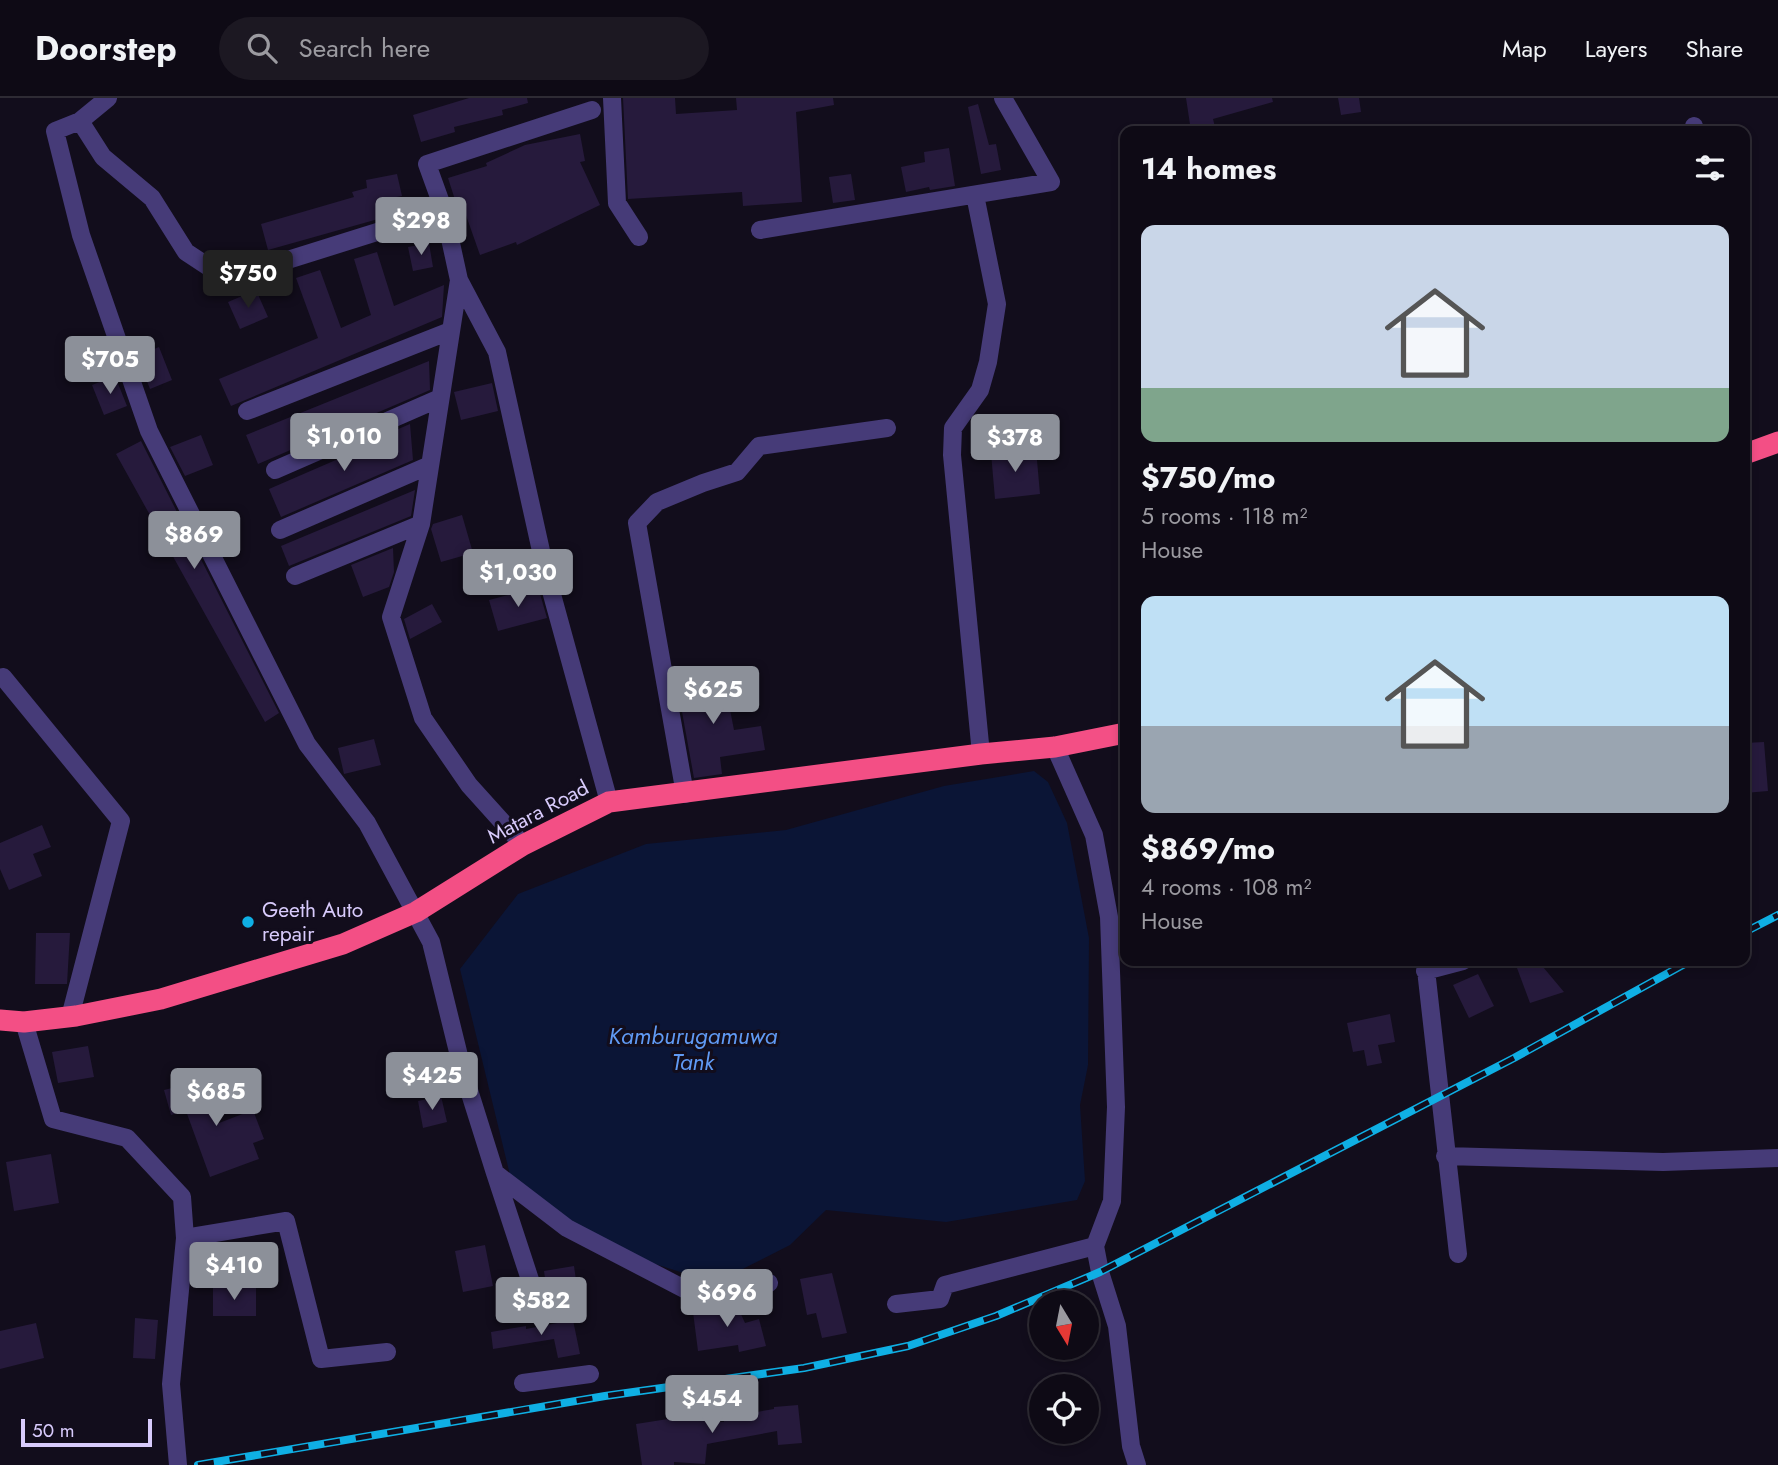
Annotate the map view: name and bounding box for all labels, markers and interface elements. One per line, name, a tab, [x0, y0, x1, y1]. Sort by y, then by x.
search box	[219, 17, 709, 80]
text: Doorstep	[35, 25, 177, 72]
icon: search	[243, 29, 281, 67]
text: Search here	[299, 29, 430, 67]
text: Map	[1502, 31, 1547, 66]
text: Layers	[1585, 31, 1647, 66]
text: Share	[1685, 31, 1743, 66]
text: 14 homes	[1141, 147, 1276, 190]
icon: filters	[1691, 149, 1729, 187]
pin: $298	[380, 198, 462, 257]
text: $298	[391, 203, 451, 237]
pin: $750	[207, 250, 289, 310]
text: $750	[219, 256, 277, 290]
icon: home	[1372, 270, 1498, 396]
pin: $705	[69, 336, 151, 396]
text: $705	[81, 342, 139, 376]
pin: $1,010	[287, 414, 401, 473]
pin: $378	[974, 414, 1056, 474]
text: $1,010	[306, 419, 382, 453]
text: $378	[987, 420, 1043, 454]
text: $750/mo	[1141, 456, 1275, 499]
text: 5 rooms · 118 m²	[1141, 499, 1308, 533]
pin: $869	[153, 512, 235, 571]
text: $869	[164, 517, 224, 551]
text: House	[1141, 533, 1203, 567]
pin: $1,030	[461, 550, 575, 609]
text: $1,030	[479, 555, 557, 589]
icon: home	[1372, 641, 1498, 767]
pin: $625	[672, 666, 754, 726]
text: $625	[683, 672, 743, 706]
street label: Matara Road	[482, 773, 594, 851]
text: $869/mo	[1141, 827, 1275, 870]
text: 4 rooms · 108 m²	[1141, 870, 1311, 904]
place label: Geeth Auto repair	[262, 895, 363, 949]
text: House	[1141, 904, 1203, 938]
marker: Geeth Auto repair	[240, 914, 256, 930]
water label: Kamburugamuwa Tank	[609, 1019, 778, 1079]
pin: $425	[391, 1052, 473, 1112]
text: $425	[402, 1058, 462, 1092]
pin: $685	[175, 1068, 257, 1128]
text: $685	[187, 1074, 245, 1108]
pin: $410	[193, 1242, 275, 1302]
text: $410	[205, 1248, 263, 1282]
pin: $696	[686, 1270, 768, 1329]
text: $696	[697, 1275, 757, 1309]
pin: $582	[500, 1278, 582, 1337]
text: $582	[512, 1283, 570, 1317]
north arrow	[1029, 1290, 1099, 1360]
map controls	[1029, 1290, 1099, 1444]
button: locate	[1029, 1374, 1099, 1444]
pin: $454	[671, 1376, 753, 1435]
text: $454	[681, 1381, 743, 1415]
scale bar	[21, 1416, 152, 1448]
text: 50 m	[32, 1417, 75, 1444]

